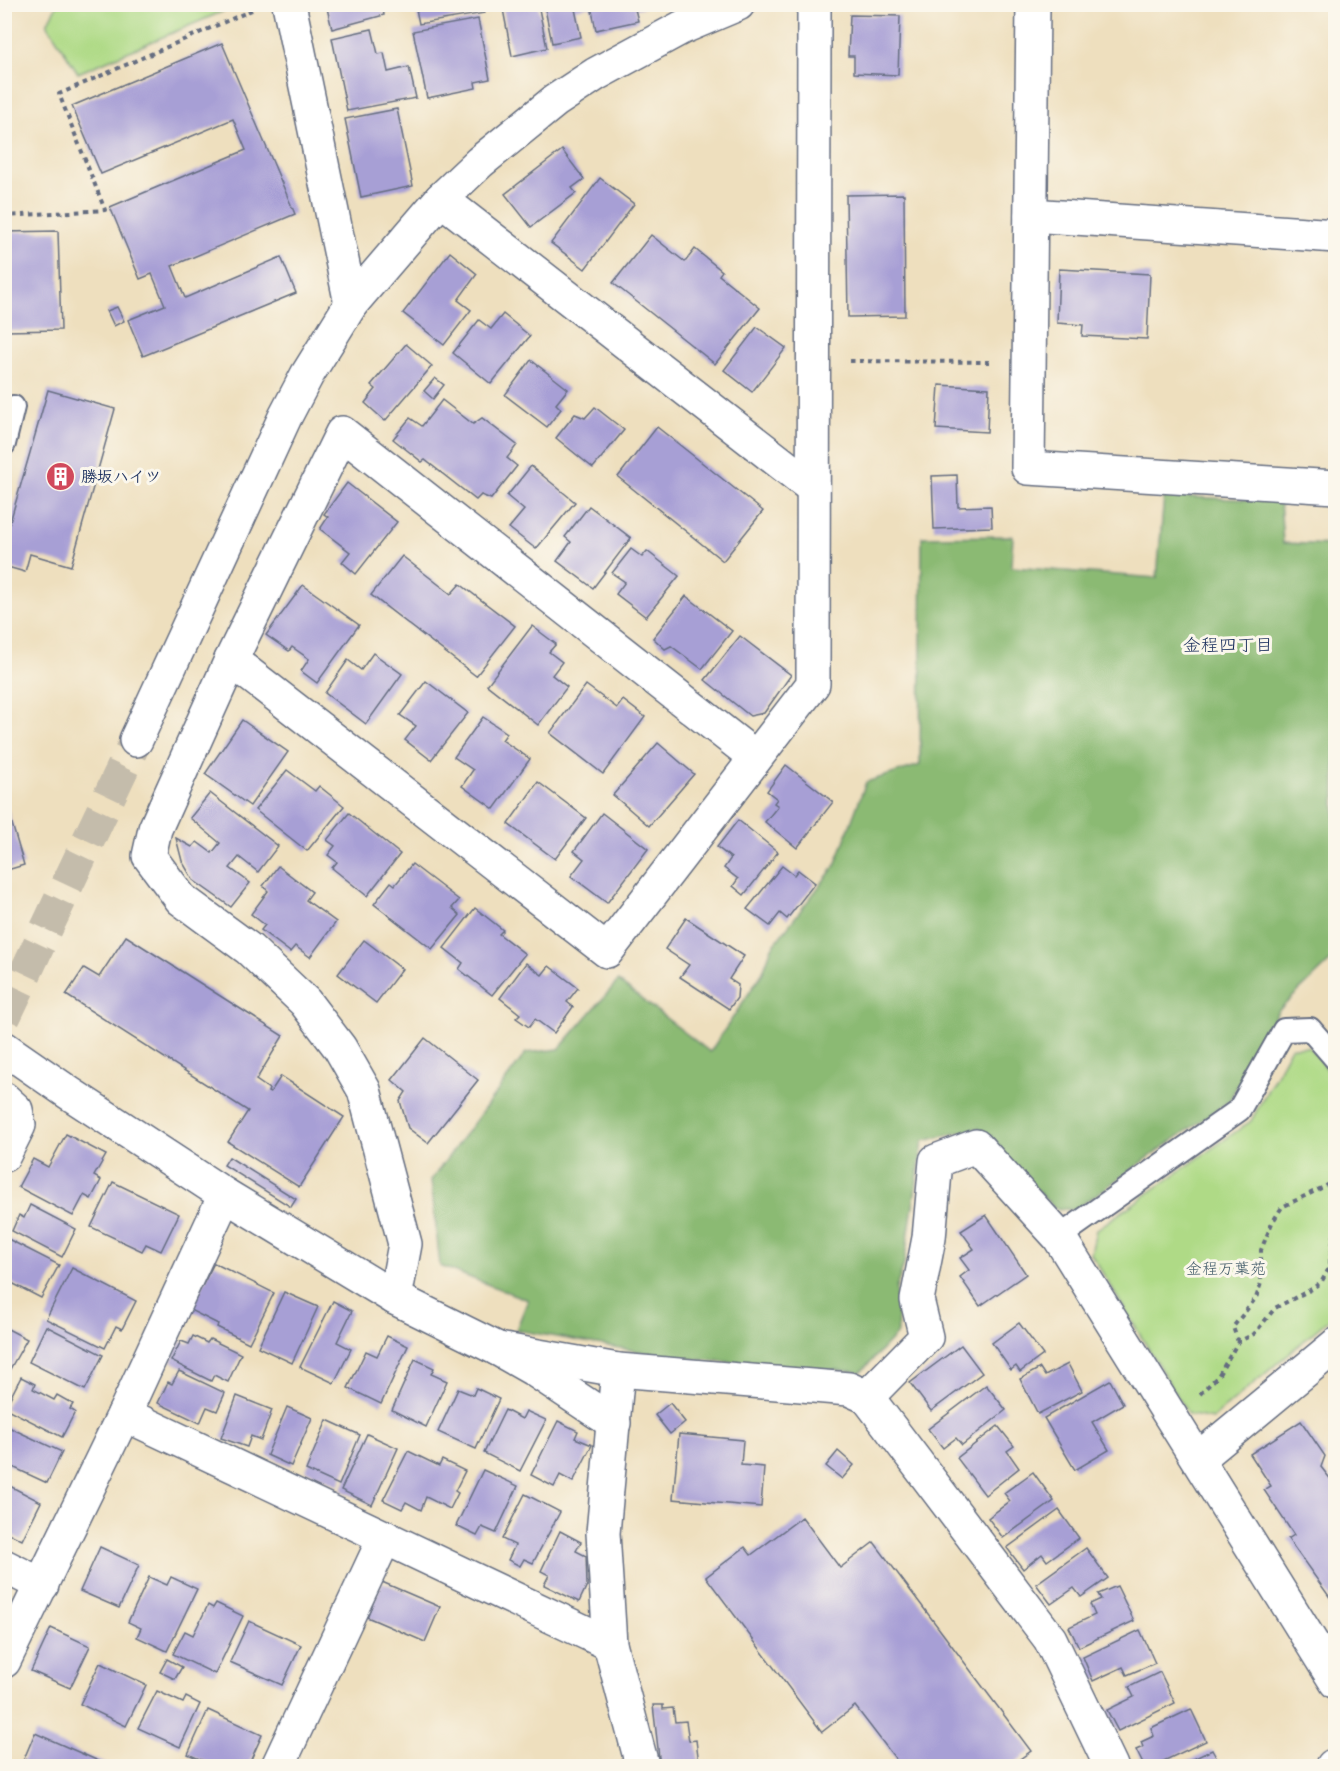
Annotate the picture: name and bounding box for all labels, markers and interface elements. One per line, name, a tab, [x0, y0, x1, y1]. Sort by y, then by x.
building icon: 勝坂ハイツ	[44, 460, 76, 492]
place label: 勝坂ハイツ	[81, 468, 161, 487]
district label: 金程四丁目	[1183, 635, 1273, 656]
park label: 金程万葉苑	[1186, 1260, 1266, 1279]

